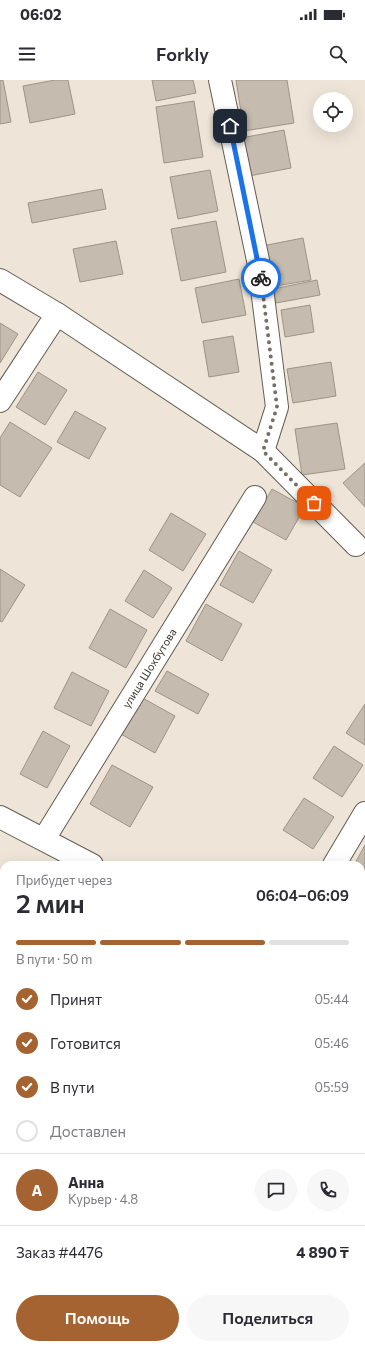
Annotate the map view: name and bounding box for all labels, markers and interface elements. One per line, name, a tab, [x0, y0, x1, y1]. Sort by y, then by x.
text: 06:02	[20, 5, 62, 23]
icon: menu	[16, 43, 38, 65]
text: Forkly	[156, 43, 209, 65]
icon: search	[327, 43, 349, 65]
map controls	[313, 92, 353, 132]
button: locate	[313, 92, 353, 132]
pin	[213, 109, 247, 143]
icon: home	[219, 115, 241, 137]
courier	[241, 258, 281, 298]
icon: bike	[250, 267, 272, 289]
pin	[297, 486, 331, 520]
icon: bag	[303, 492, 325, 514]
street label: улица Шохбутова	[119, 626, 179, 710]
text: Прибудет через	[16, 872, 112, 888]
text: 06:04–06:09	[256, 886, 349, 904]
text: 2 мин	[16, 887, 85, 918]
text: В пути · 50 m	[16, 951, 92, 967]
icon: check	[16, 988, 38, 1010]
text: Принят	[50, 990, 102, 1008]
text: 05:44	[314, 991, 349, 1007]
icon: check	[16, 1032, 38, 1054]
text: Готовится	[50, 1034, 121, 1052]
text: 05:46	[314, 1035, 349, 1051]
icon: check	[16, 1076, 38, 1098]
text: В пути	[50, 1078, 95, 1096]
text: 05:59	[315, 1079, 349, 1095]
text: Доставлен	[50, 1122, 126, 1140]
button: chat	[255, 1169, 297, 1211]
button: phone	[307, 1169, 349, 1211]
text: Анна	[68, 1173, 104, 1191]
text: А	[32, 1181, 42, 1199]
text: Курьер · 4.8	[68, 1191, 138, 1207]
text: Заказ #4476	[16, 1243, 103, 1261]
text: 4 890 ₸	[296, 1243, 349, 1261]
button: Помощь	[16, 1295, 179, 1341]
button: Поделиться	[187, 1295, 349, 1341]

